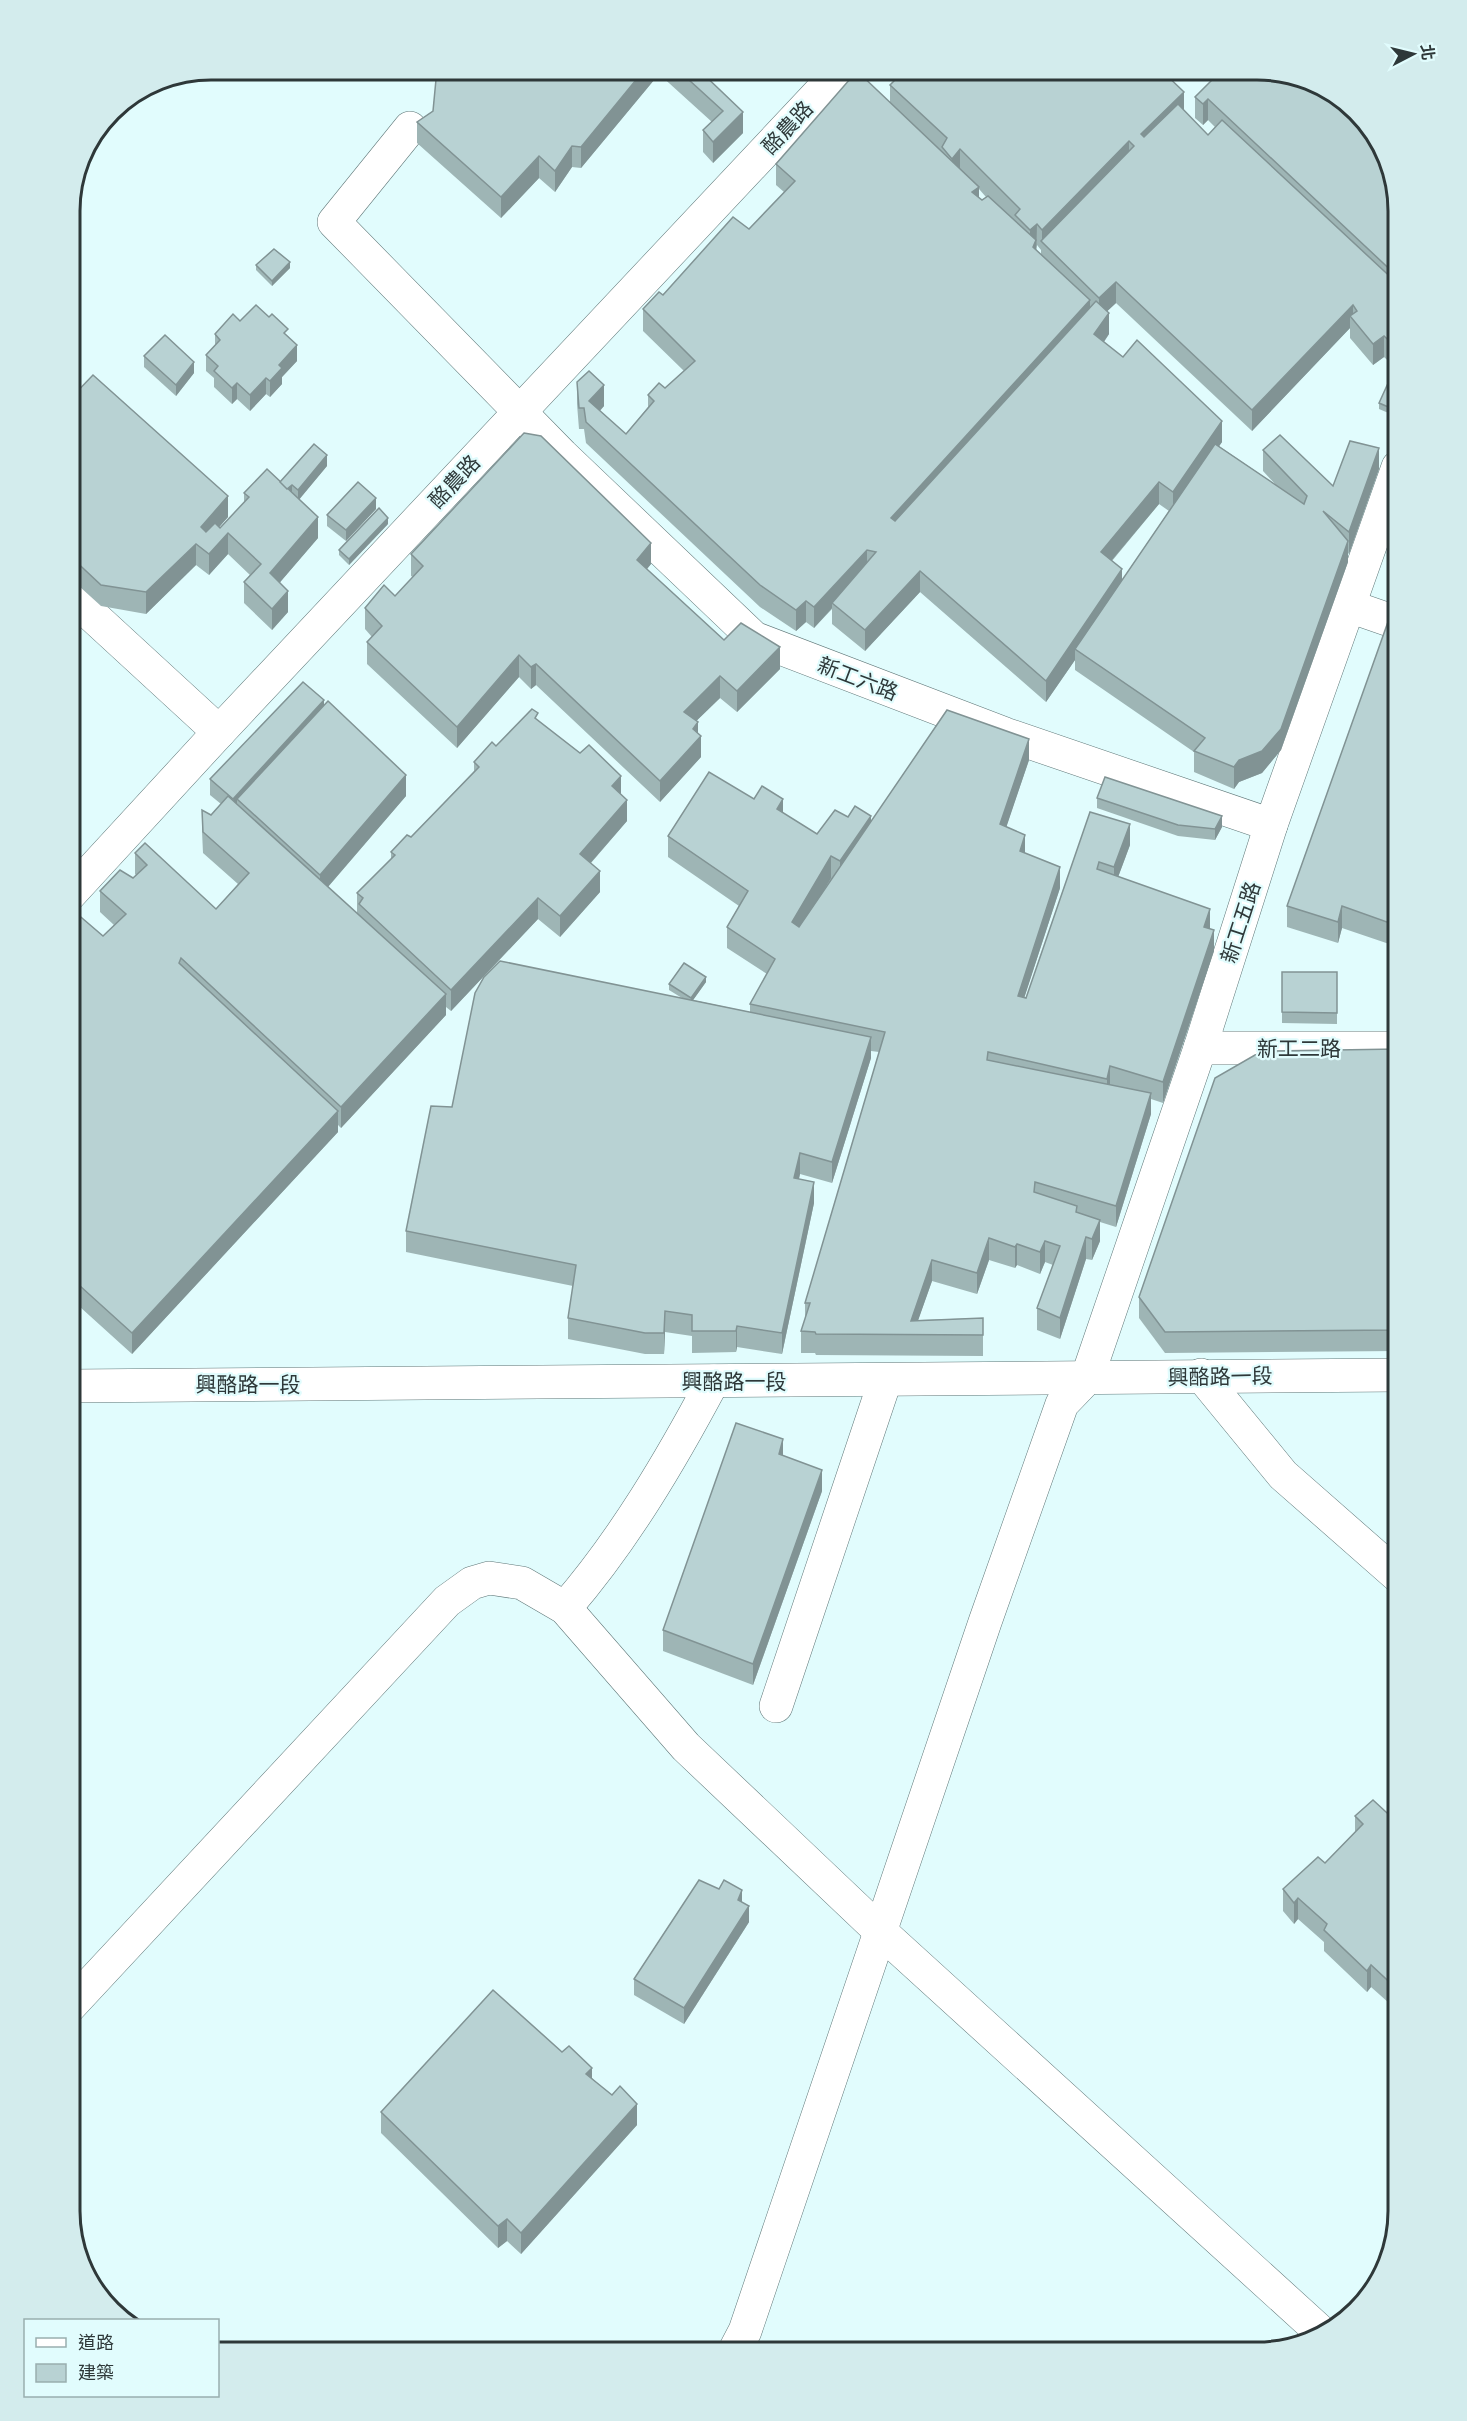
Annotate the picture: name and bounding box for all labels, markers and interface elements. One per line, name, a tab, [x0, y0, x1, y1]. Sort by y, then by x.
north arrow	[1383, 24, 1443, 84]
text: 北	[1417, 43, 1439, 61]
street label: 酪農路	[755, 94, 819, 160]
street label: 酪農路	[422, 448, 486, 514]
street label: 新工六路	[814, 650, 902, 706]
street label: 新工五路	[1214, 878, 1266, 966]
street label: 新工二路	[1257, 1034, 1341, 1062]
street label: 興酪路一段	[1167, 1361, 1273, 1391]
street label: 興酪路一段	[682, 1367, 787, 1395]
street label: 興酪路一段	[196, 1370, 301, 1398]
legend	[24, 2319, 219, 2397]
text: 道路	[78, 2331, 114, 2354]
text: 建築	[78, 2361, 114, 2384]

